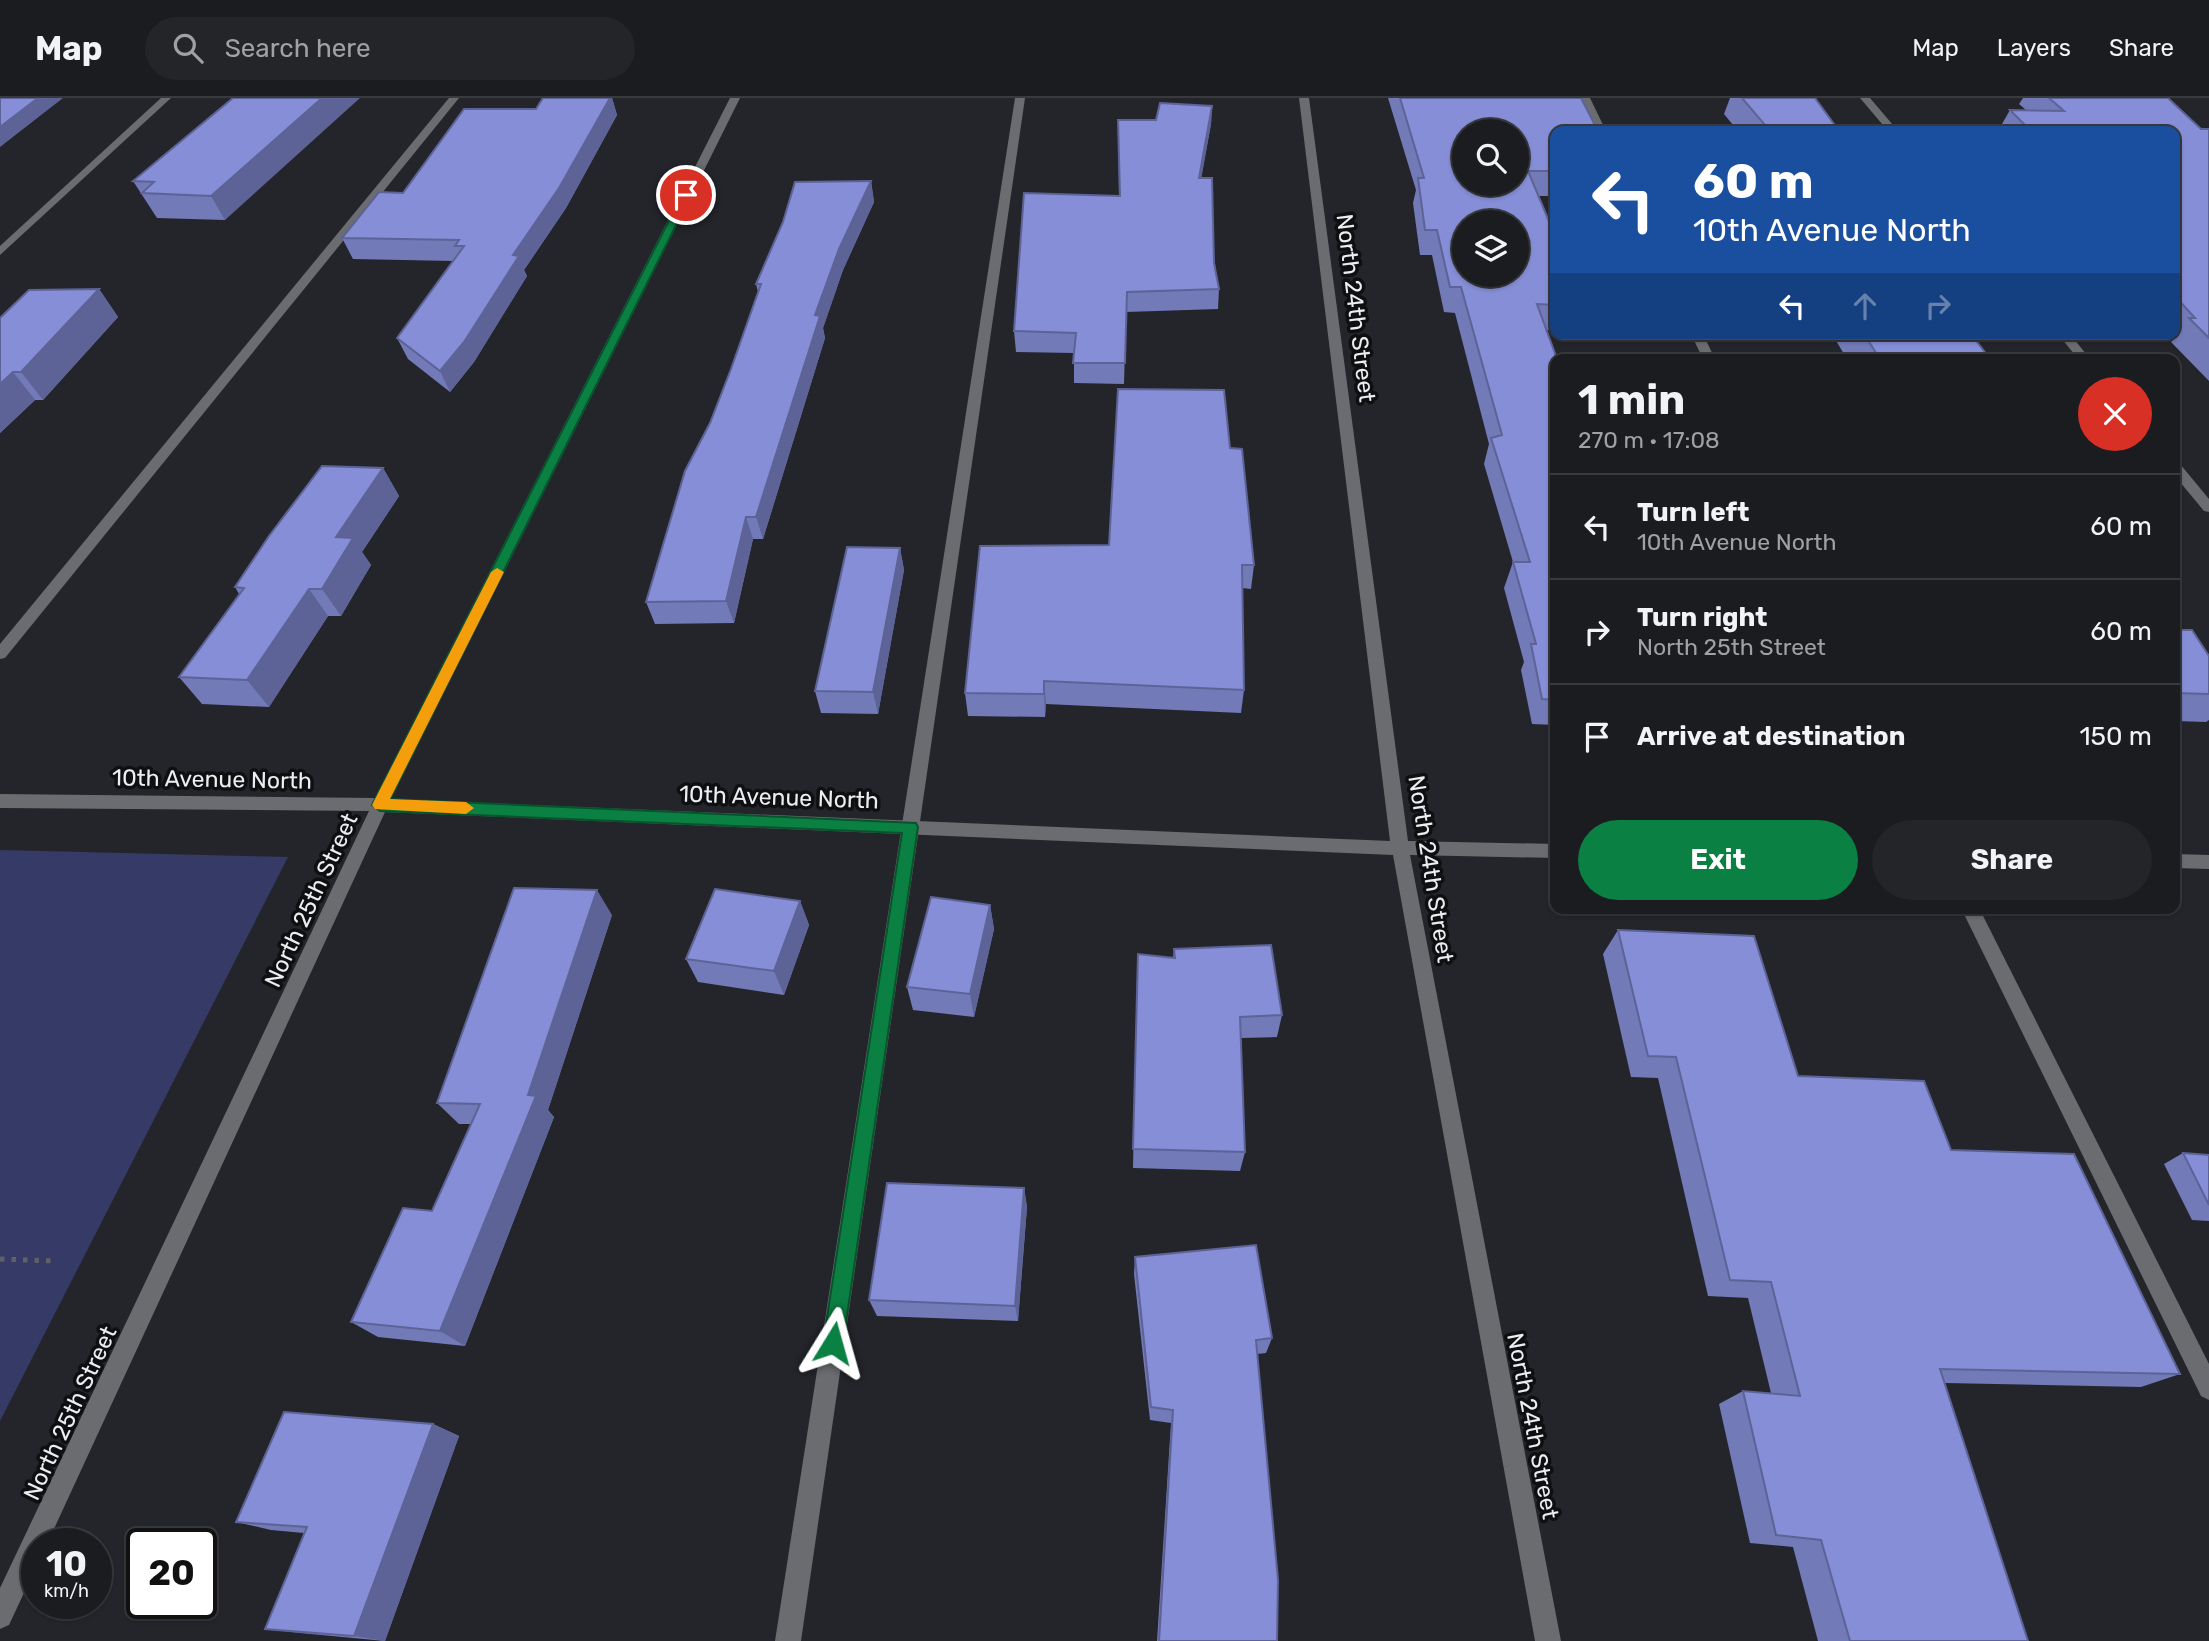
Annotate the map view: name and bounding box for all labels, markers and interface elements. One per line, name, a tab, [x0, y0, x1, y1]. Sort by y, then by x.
search box	[145, 17, 635, 80]
text: Map	[35, 29, 103, 68]
icon: search	[169, 29, 207, 67]
text: Search here	[225, 33, 370, 64]
text: Map	[1912, 34, 1959, 62]
text: Layers	[1997, 34, 2071, 62]
text: Share	[2109, 34, 2174, 62]
map controls	[1452, 119, 1529, 287]
button: search	[1452, 119, 1529, 196]
text: 60 m	[1693, 152, 1814, 210]
icon: left	[1578, 154, 1669, 245]
pin	[656, 165, 716, 225]
icon: arrive	[667, 176, 705, 214]
button: layers	[1452, 210, 1529, 287]
text: 10th Avenue North	[1693, 211, 1971, 249]
street label: North 24th Street	[1331, 212, 1381, 404]
icon: left	[1773, 287, 1811, 325]
icon: ahead	[1846, 287, 1884, 325]
icon: right	[1919, 287, 1957, 325]
text: 1 min	[1578, 375, 1685, 425]
button: close	[2078, 377, 2152, 451]
text: 270 m · 17:08	[1578, 426, 1720, 454]
text: Turn left	[1637, 497, 1749, 528]
icon: left	[1578, 508, 1616, 546]
text: 60 m	[2090, 511, 2152, 542]
text: 10th Avenue North	[1637, 528, 1837, 556]
text: Turn right	[1637, 602, 1767, 633]
icon: right	[1578, 613, 1616, 651]
text: 60 m	[2090, 616, 2152, 647]
text: North 25th Street	[1637, 633, 1826, 661]
icon: arrive	[1578, 718, 1616, 756]
text: Arrive at destination	[1637, 721, 1905, 752]
text: 150 m	[2079, 721, 2152, 752]
street label: 10th Avenue North	[112, 763, 312, 795]
street label: North 24th Street	[1402, 773, 1460, 965]
street label: 10th Avenue North	[679, 780, 879, 814]
street label: North 25th Street	[258, 809, 364, 991]
button: Exit	[1578, 820, 1858, 900]
button: Share	[1872, 820, 2152, 900]
position arrow	[796, 1306, 870, 1380]
street label: North 25th Street	[17, 1322, 123, 1504]
street label: North 24th Street	[1501, 1330, 1565, 1522]
speed limit sign: 20	[126, 1528, 217, 1619]
text: 10	[46, 1543, 87, 1585]
text: km/h	[44, 1580, 89, 1602]

